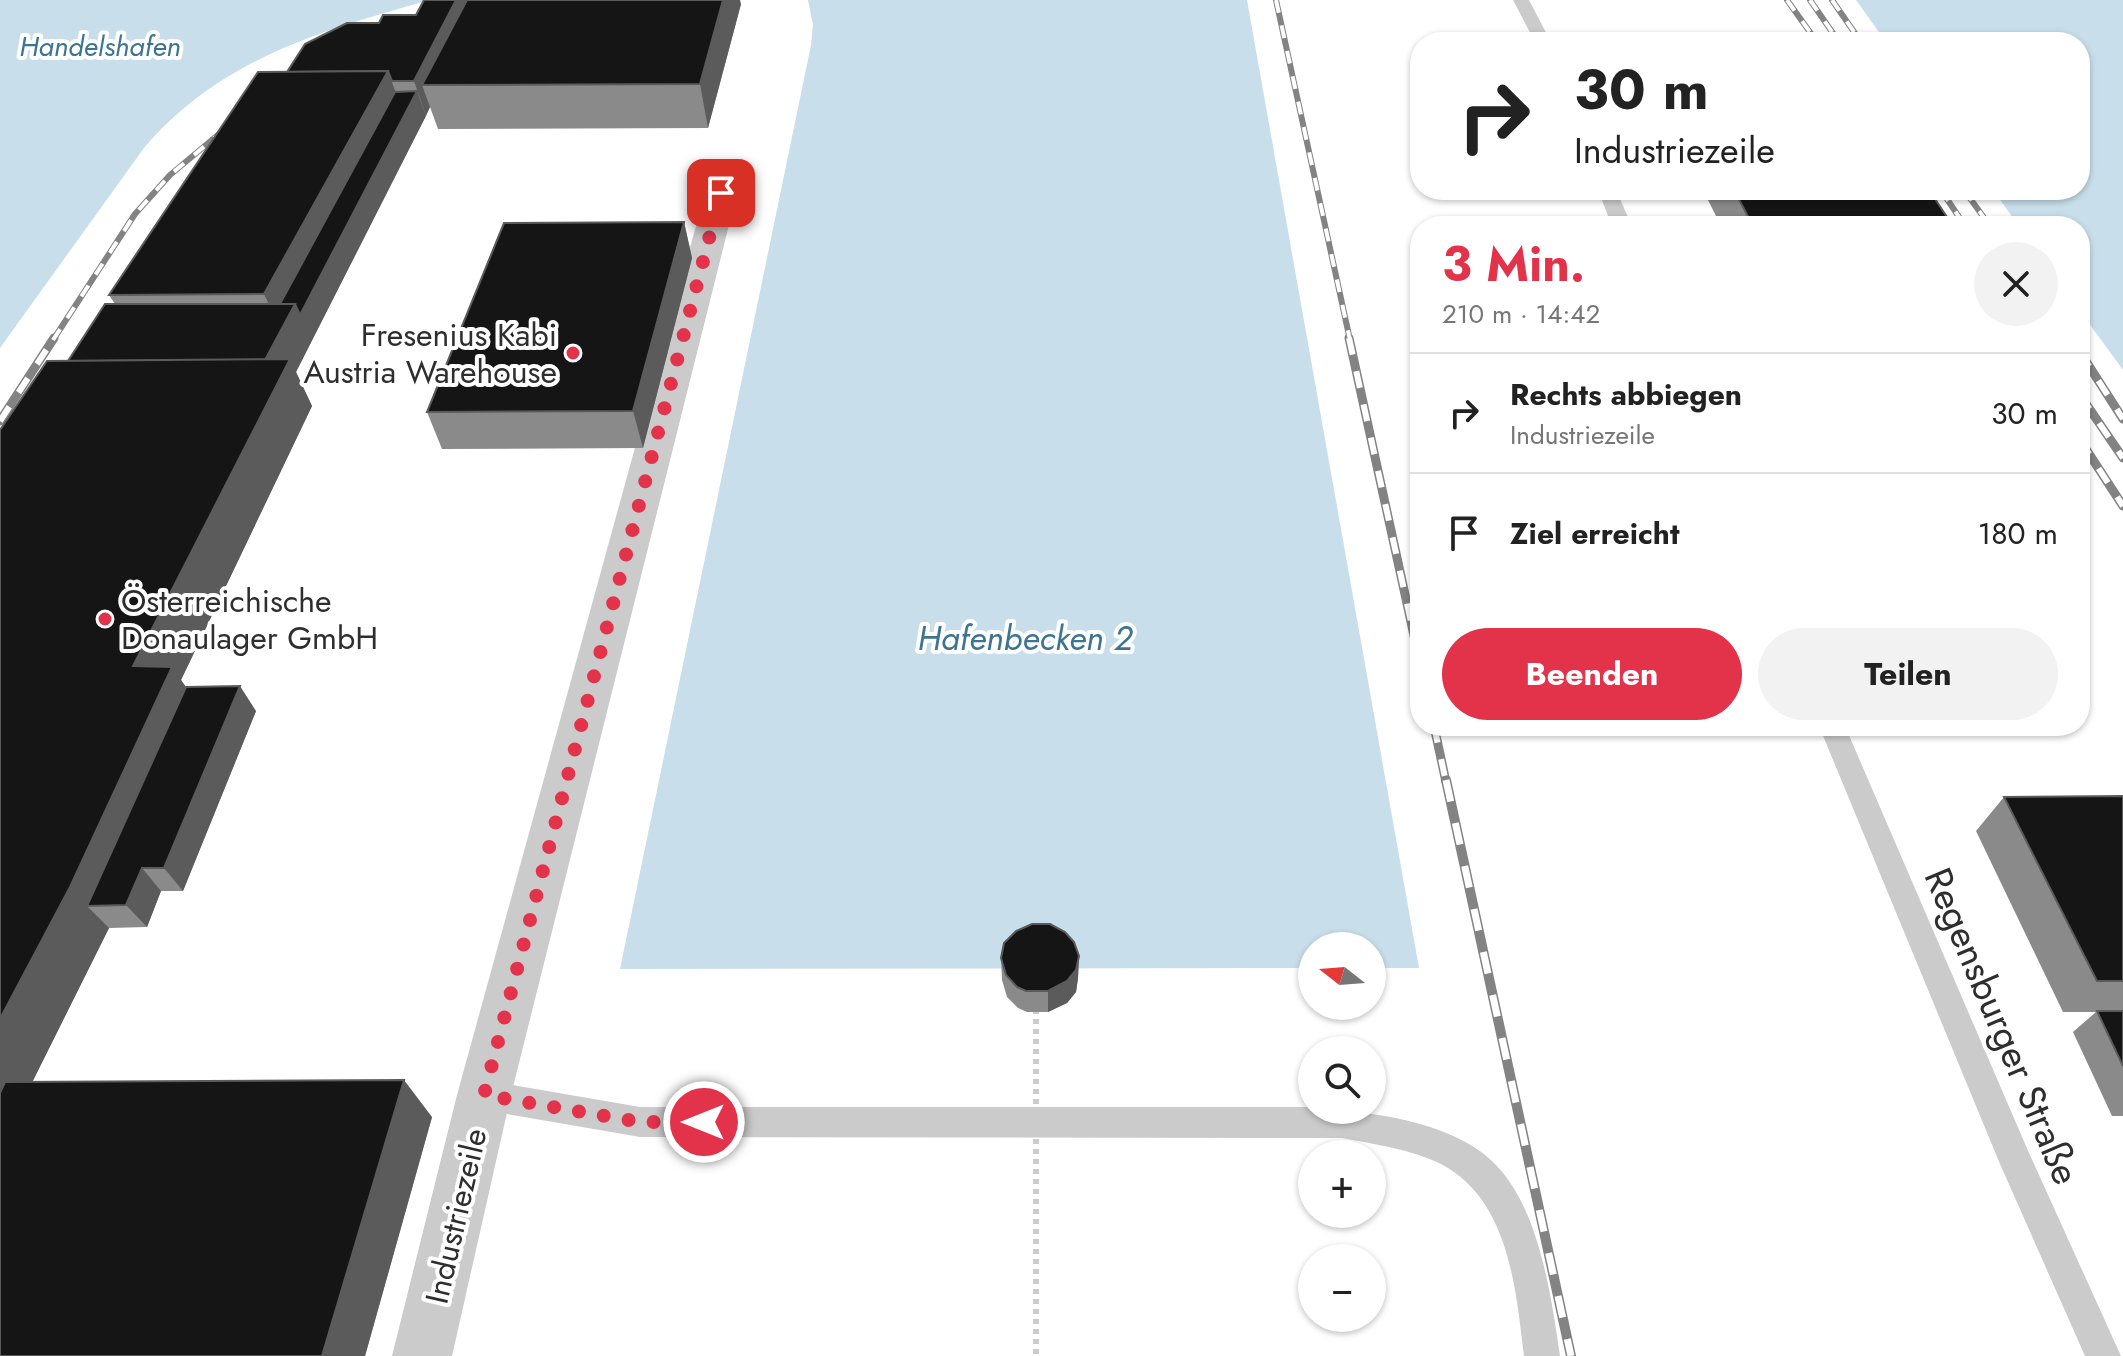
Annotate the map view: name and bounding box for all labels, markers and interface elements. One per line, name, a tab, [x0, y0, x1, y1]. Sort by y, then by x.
water label: Handelshafen	[19, 26, 181, 67]
text: 30 m	[1574, 49, 1709, 130]
icon: right	[1442, 64, 1546, 168]
text: Industriezeile	[1574, 124, 1775, 176]
pin	[687, 159, 755, 227]
icon: arrive	[699, 171, 743, 215]
text: 3 Min.	[1442, 230, 1585, 299]
button: close	[1974, 242, 2058, 326]
text: 210 m · 14:42	[1442, 295, 1600, 333]
place label: Fresenius Kabi Austria Warehouse	[304, 312, 557, 395]
marker: Fresenius Kabi Austria Warehouse	[564, 344, 582, 362]
text: Rechts abbiegen	[1510, 373, 1742, 416]
icon: right	[1442, 391, 1486, 435]
text: 30 m	[1991, 392, 2058, 435]
text: Industriezeile	[1510, 416, 1655, 454]
icon: arrive	[1442, 511, 1486, 555]
text: Ziel erreicht	[1510, 512, 1679, 555]
text: 180 m	[1978, 512, 2058, 555]
place label: Österreichische Donaulager GmbH	[121, 578, 378, 661]
marker: Österreichische Donaulager GmbH	[96, 610, 114, 628]
water label: Hafenbecken 2	[917, 614, 1134, 663]
button: Beenden	[1442, 628, 1742, 720]
button: Teilen	[1758, 628, 2058, 720]
street label: Regensburger Straße	[1911, 859, 2094, 1193]
north arrow	[1298, 932, 1386, 1020]
map controls	[1298, 932, 1386, 1332]
button: search	[1298, 1036, 1386, 1124]
position arrow	[662, 1080, 746, 1164]
street label: Industriezeile	[414, 1124, 498, 1308]
button: +	[1298, 1140, 1386, 1228]
button: −	[1298, 1244, 1386, 1332]

